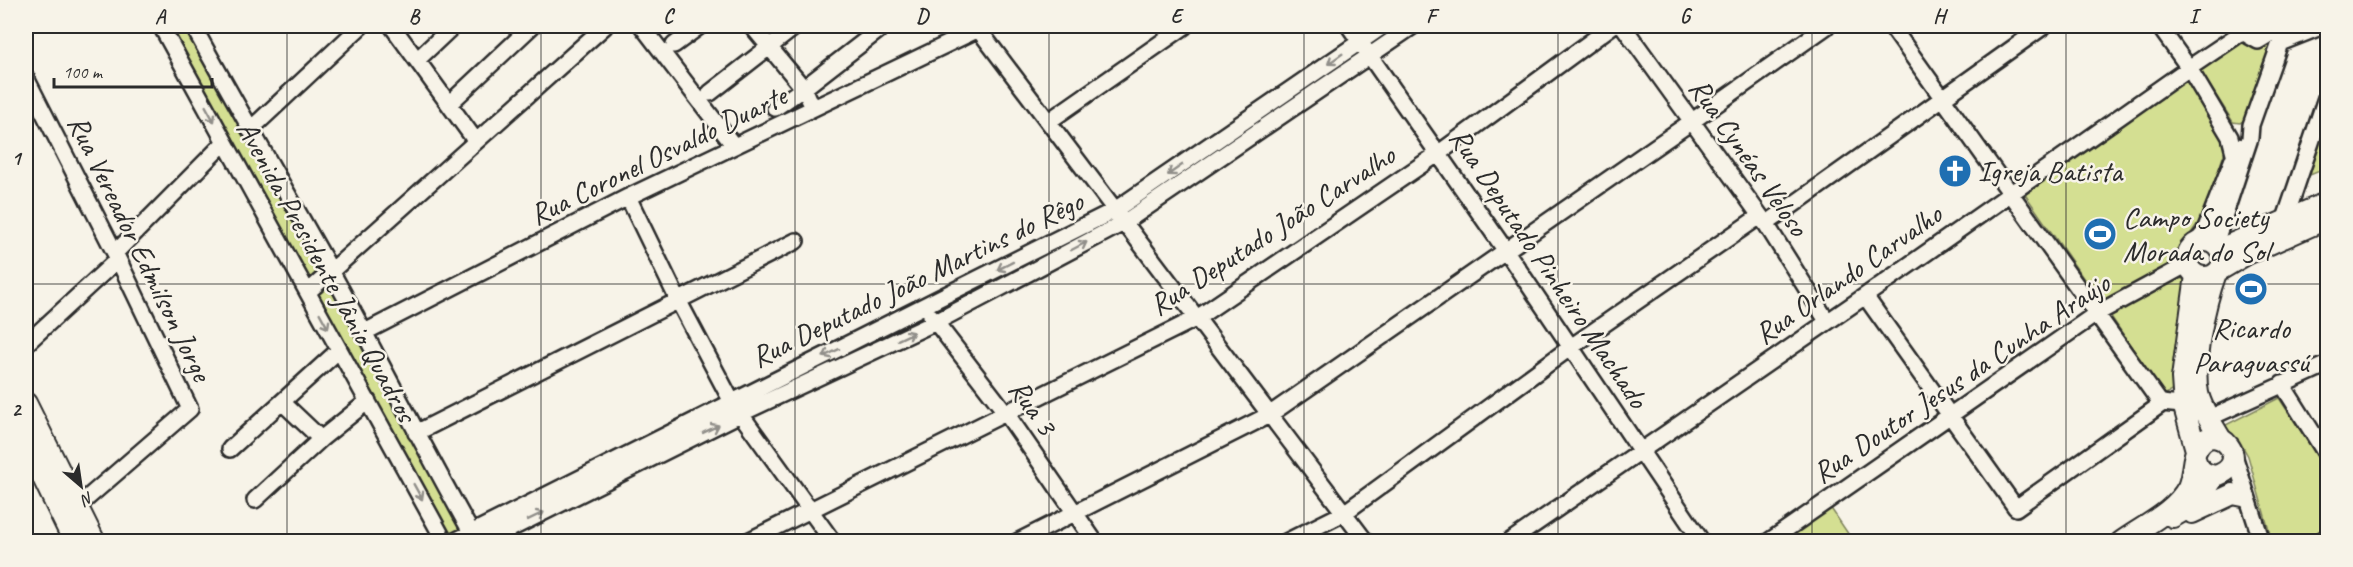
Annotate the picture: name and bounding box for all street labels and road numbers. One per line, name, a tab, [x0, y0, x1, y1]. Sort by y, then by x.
street label: Rua Cynéas Veloso	[1681, 71, 1818, 244]
street label: Rua Coronel Osvaldo Duarte	[523, 75, 795, 234]
street label: Rua Vereador Edmilson Jorge	[59, 109, 222, 389]
street label: Avenida Presidente Jânio Quadros	[228, 113, 427, 431]
street label: Rua Deputado Pinheiro Machado	[1441, 121, 1658, 417]
street label: Rua Deputado João Carvalho	[1142, 136, 1403, 324]
street label: Rua Deputado João Martins do Rêgo	[745, 181, 1090, 376]
street label: Rua Orlando Carvalho	[1747, 194, 1950, 353]
street label: Rua Doutor Jesus da Cunha Araújo	[1805, 263, 2118, 492]
street label: Rua 3	[1000, 372, 1067, 444]

